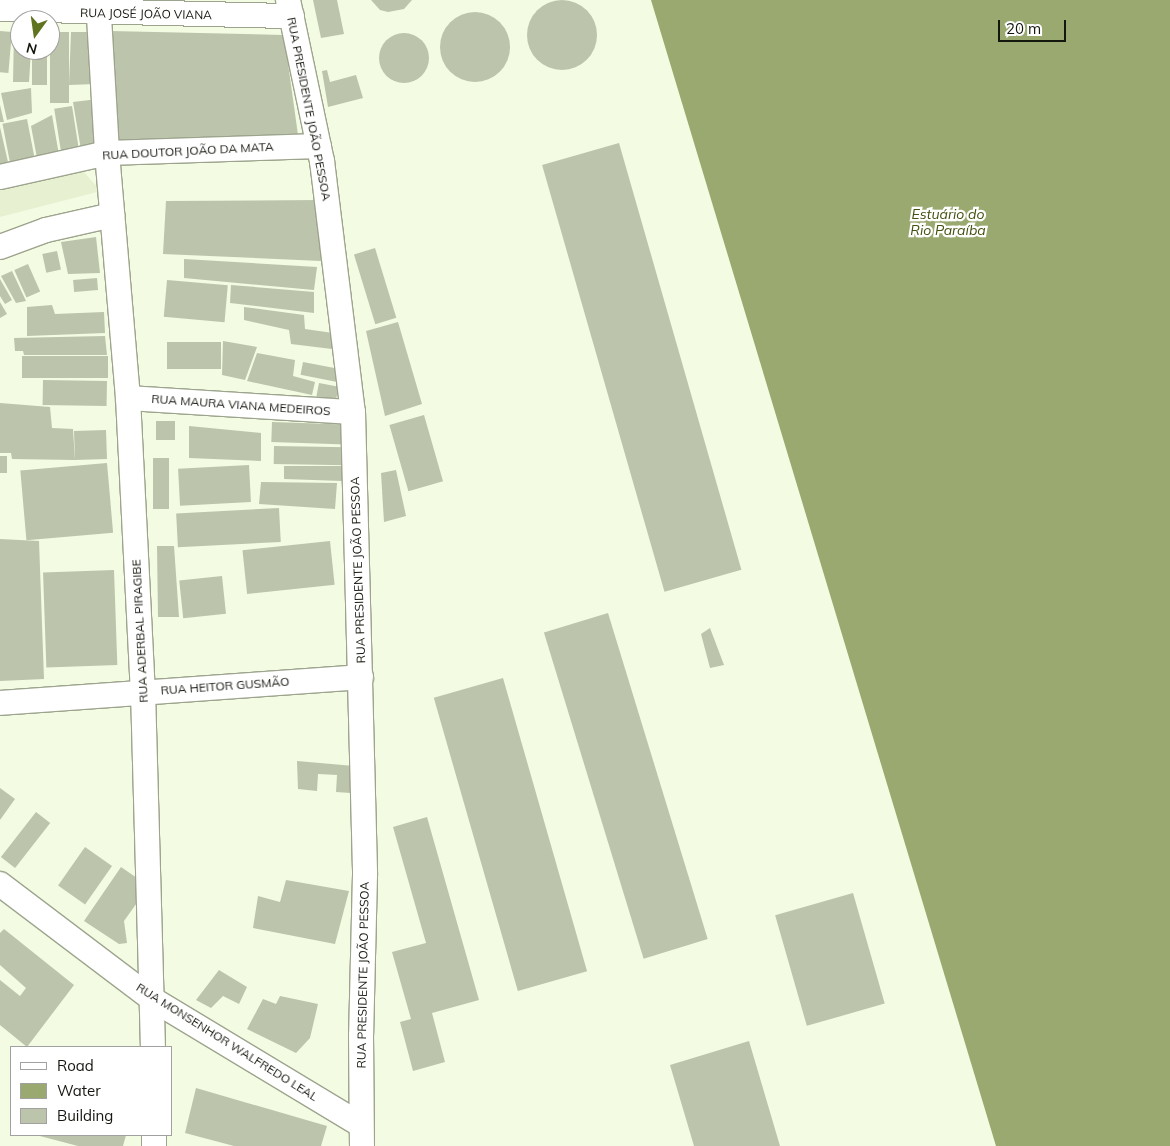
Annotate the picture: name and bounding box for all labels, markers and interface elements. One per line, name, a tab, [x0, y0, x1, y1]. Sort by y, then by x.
street label: RUA JOSÉ JOÃO VIANA	[80, 6, 212, 22]
north arrow	[10, 10, 60, 60]
scale bar	[1000, 10, 1068, 42]
street label: RUA PRESIDENTE JOÃO PESSOA	[284, 16, 334, 202]
text: 20 m	[1006, 19, 1041, 38]
text: N	[24, 39, 39, 59]
street label: RUA DOUTOR JOÃO DA MATA	[102, 139, 274, 163]
water label: Estuário do Rio Paraíba	[910, 206, 986, 238]
street label: RUA MAURA VIANA MEDEIROS	[151, 392, 331, 418]
street label: RUA PRESIDENTE JOÃO PESSOA	[348, 476, 368, 664]
street label: RUA ADERBAL PIRAGIBE	[129, 559, 151, 703]
street label: RUA HEITOR GUSMÃO	[160, 674, 290, 698]
street label: RUA PRESIDENTE JOÃO PESSOA	[354, 881, 372, 1069]
street label: RUA MONSENHOR WALFREDO LEAL	[134, 980, 320, 1104]
legend	[10, 1046, 172, 1136]
text: Road	[57, 1056, 94, 1075]
text: Water	[57, 1081, 101, 1100]
text: Building	[57, 1106, 113, 1125]

